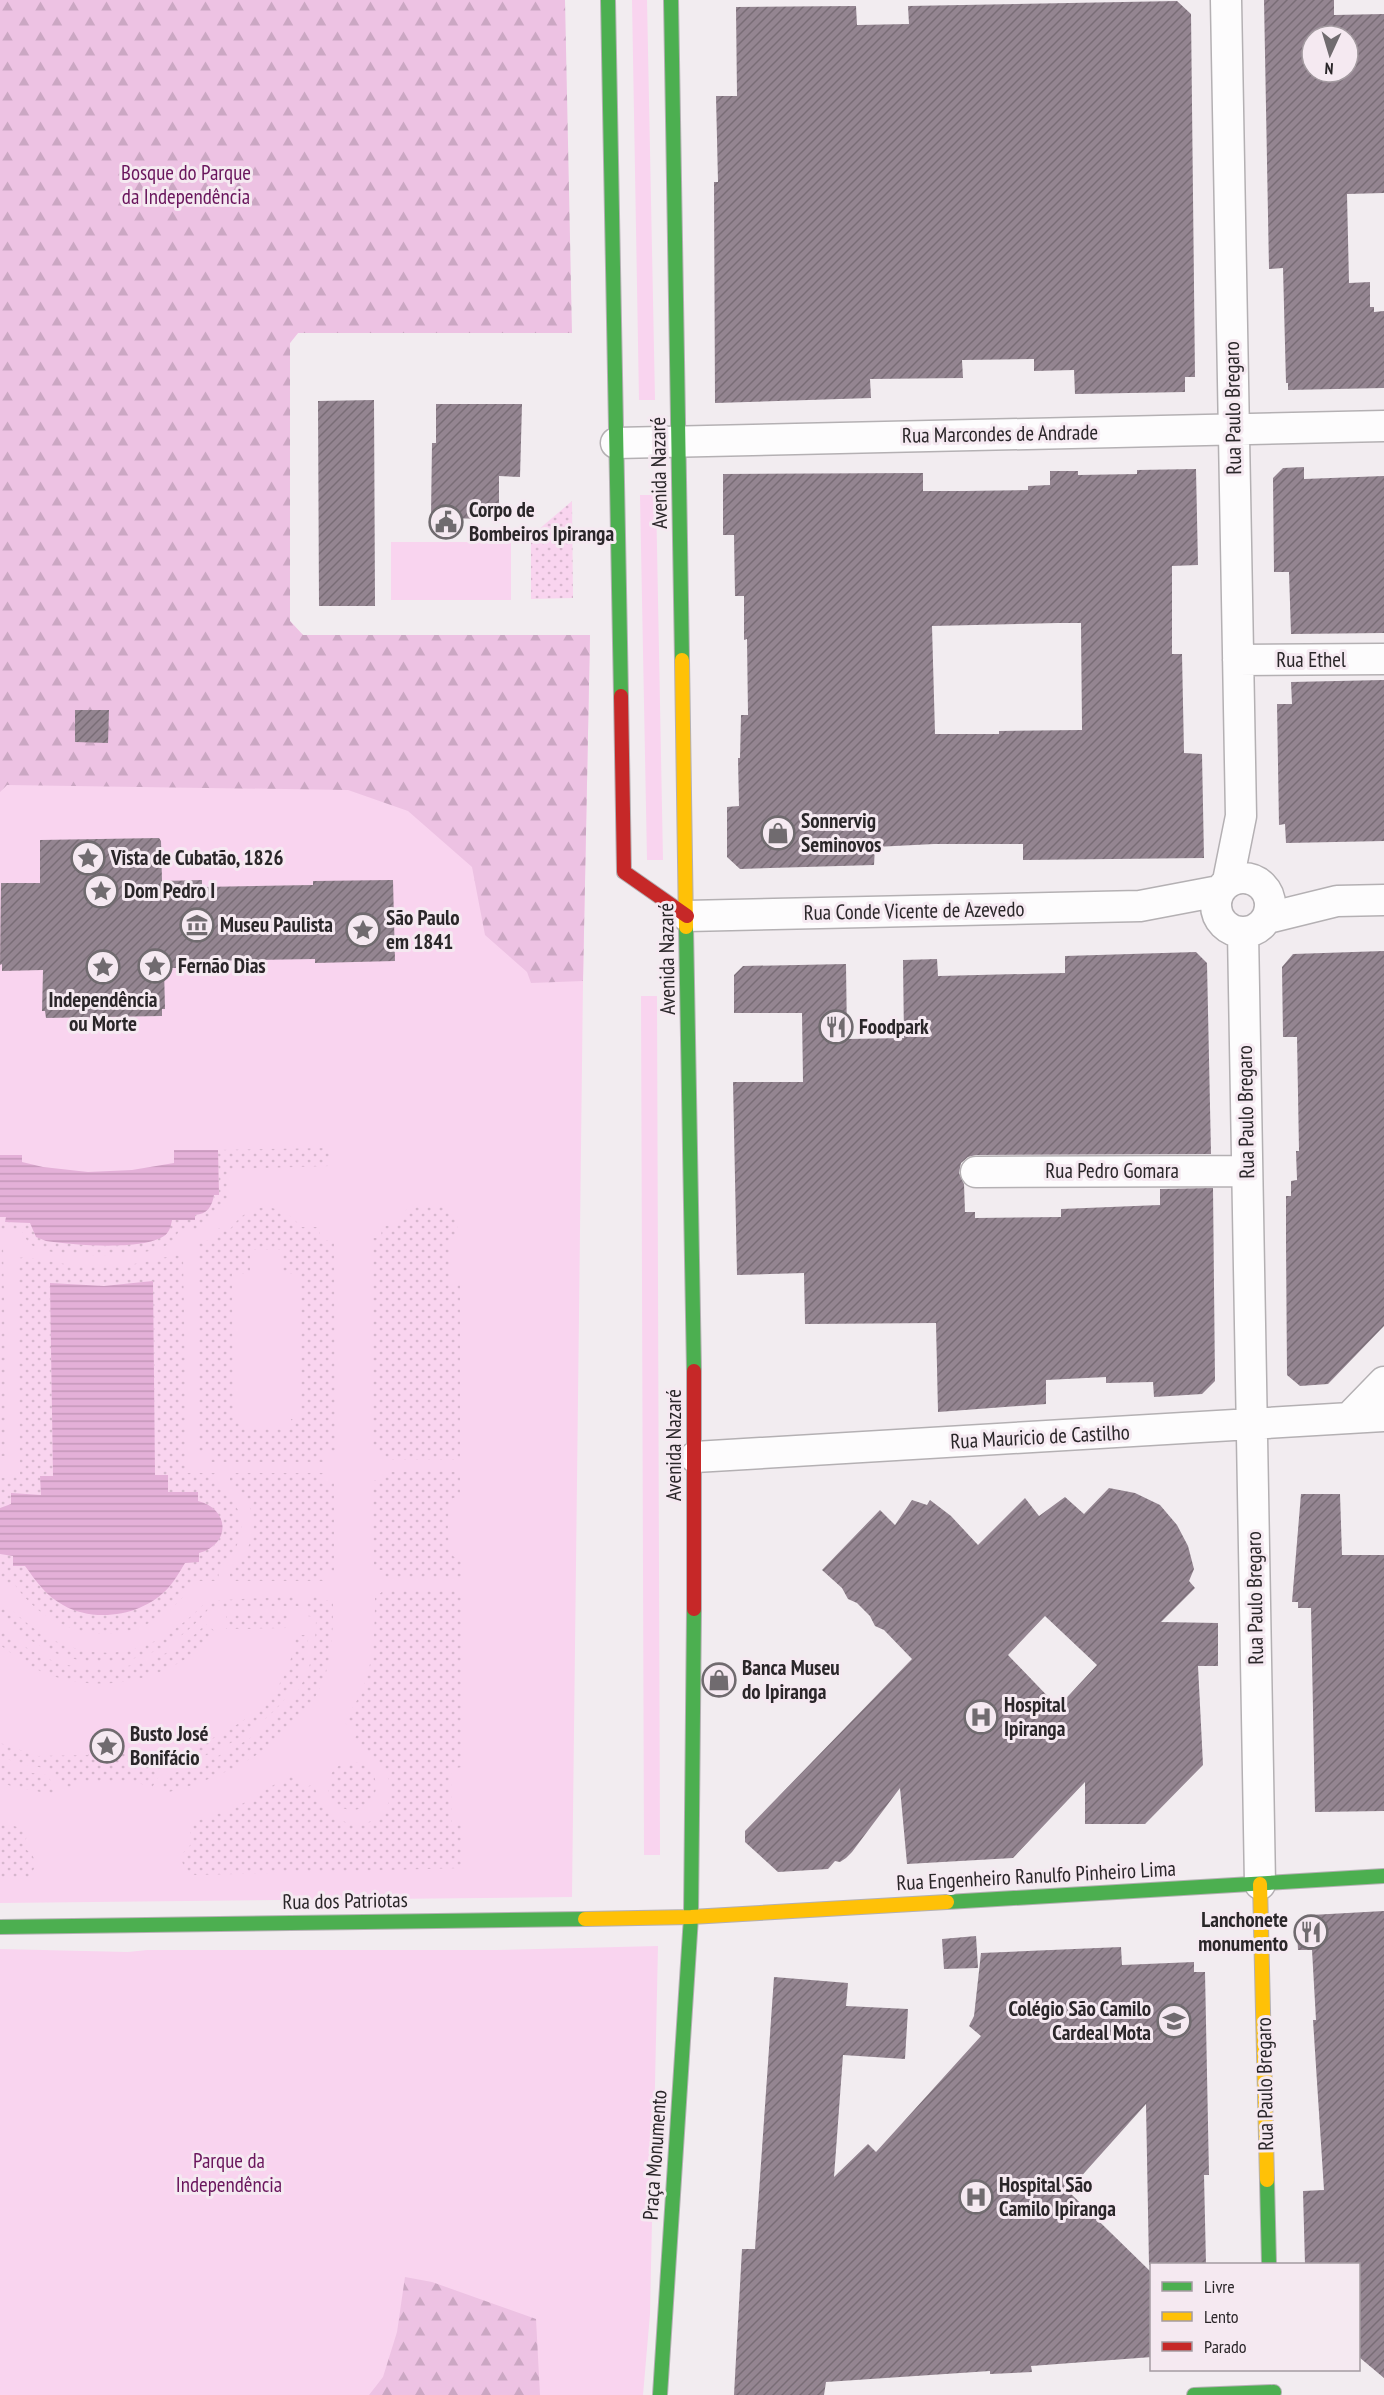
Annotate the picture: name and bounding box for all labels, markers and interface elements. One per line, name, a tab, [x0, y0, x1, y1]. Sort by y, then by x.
north arrow	[1300, 24, 1360, 84]
text: N	[1324, 59, 1334, 79]
park label: Bosque do Parque da Independência	[121, 159, 251, 210]
street label: Rua Paulo Bregaro	[1218, 341, 1247, 475]
street label: Avenida Nazaré	[644, 417, 673, 529]
street label: Rua Marcondes de Andrade	[902, 418, 1098, 449]
place label: Corpo de Bombeiros Ipiranga	[469, 496, 614, 547]
public building icon: Corpo de Bombeiros Ipiranga	[428, 504, 464, 540]
street label: Rua Ethel	[1276, 646, 1346, 673]
place label: Sonnervig Seminovos	[801, 807, 881, 858]
shop icon: Sonnervig Seminovos	[760, 815, 796, 851]
place icon: Vista de Cubatão, 1826	[70, 840, 106, 876]
place label: Vista de Cubatão, 1826	[110, 844, 284, 871]
place icon: Dom Pedro I	[83, 873, 119, 909]
place label: Dom Pedro I	[124, 877, 215, 904]
street label: Rua Conde Vicente de Azevedo	[803, 895, 1025, 926]
street label: Avenida Nazaré	[652, 903, 681, 1015]
place label: São Paulo em 1841	[386, 904, 460, 955]
museum icon: Museu Paulista	[179, 907, 215, 943]
place label: Museu Paulista	[220, 911, 333, 938]
place icon: São Paulo em 1841	[345, 912, 381, 948]
place icon: Fernão Dias	[137, 948, 173, 984]
place icon: Independência ou Morte	[85, 949, 121, 985]
place label: Fernão Dias	[178, 952, 266, 979]
place label: Independência ou Morte	[48, 986, 158, 1037]
restaurant icon: Foodpark	[818, 1009, 854, 1045]
place label: Foodpark	[859, 1013, 929, 1040]
street label: Rua Paulo Bregaro	[1231, 1045, 1260, 1179]
street label: Rua Pedro Gomara	[1045, 1157, 1179, 1184]
street label: Avenida Nazaré	[660, 1389, 687, 1501]
street label: Rua Mauricio de Castilho	[950, 1418, 1130, 1455]
street label: Rua Paulo Bregaro	[1240, 1531, 1269, 1665]
place label: Banca Museu do Ipiranga	[742, 1654, 840, 1705]
shop icon: Banca Museu do Ipiranga	[701, 1662, 737, 1698]
place label: Hospital Ipiranga	[1004, 1691, 1067, 1742]
hospital icon: Hospital Ipiranga	[963, 1699, 999, 1735]
place label: Busto José Bonifácio	[130, 1720, 209, 1771]
place icon: Busto José Bonifácio	[89, 1728, 125, 1764]
street label: Rua Engenheiro Ranulfo Pinheiro Lima	[896, 1855, 1176, 1896]
street label: Rua dos Patriotas	[282, 1886, 408, 1915]
place label: Lanchonete monumento	[1198, 1906, 1288, 1957]
restaurant icon: Lanchonete monumento	[1293, 1914, 1329, 1950]
place label: Colégio São Camilo Cardeal Mota	[1008, 1995, 1151, 2046]
school or university icon: Colégio São Camilo Cardeal Mota	[1156, 2003, 1192, 2039]
street label: Rua Paulo Bregaro	[1250, 2017, 1279, 2151]
street label: Praça Monumento	[636, 2089, 673, 2221]
park label: Parque da Independência	[176, 2147, 282, 2198]
place label: Hospital São Camilo Ipiranga	[999, 2171, 1116, 2222]
hospital icon: Hospital São Camilo Ipiranga	[958, 2179, 994, 2215]
legend	[1150, 2263, 1360, 2371]
text: Livre	[1204, 2275, 1235, 2298]
text: Lento	[1204, 2305, 1239, 2328]
text: Parado	[1204, 2335, 1247, 2358]

